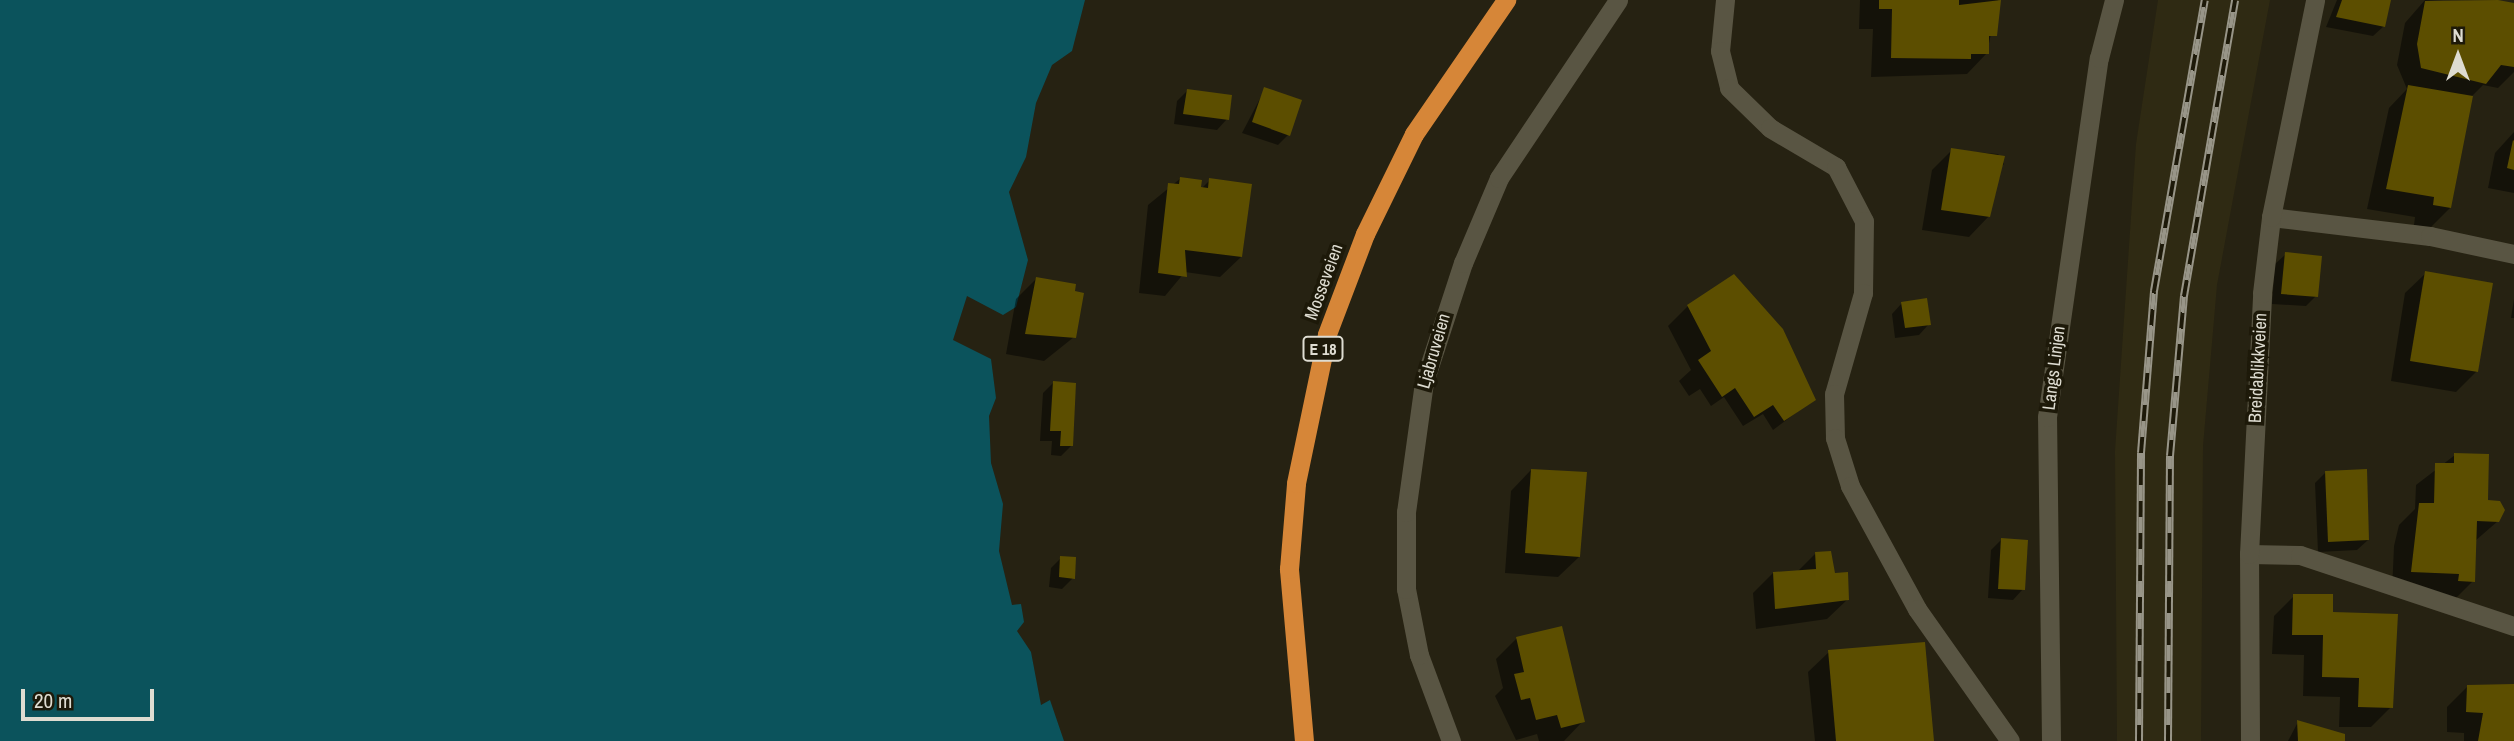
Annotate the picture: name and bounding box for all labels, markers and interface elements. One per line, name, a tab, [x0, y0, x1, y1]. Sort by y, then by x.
north arrow	[2423, 21, 2493, 91]
text: N	[2452, 22, 2464, 48]
street label: Mosseveien	[1300, 241, 1348, 323]
street label: Ljabruveien	[1413, 311, 1455, 391]
street label: Breidablikkveien	[2244, 313, 2272, 423]
street label: Langs Linjen	[2038, 325, 2070, 411]
road number: E 18	[1302, 336, 1344, 362]
scale bar	[24, 674, 158, 718]
text: 20 m	[34, 686, 72, 715]

